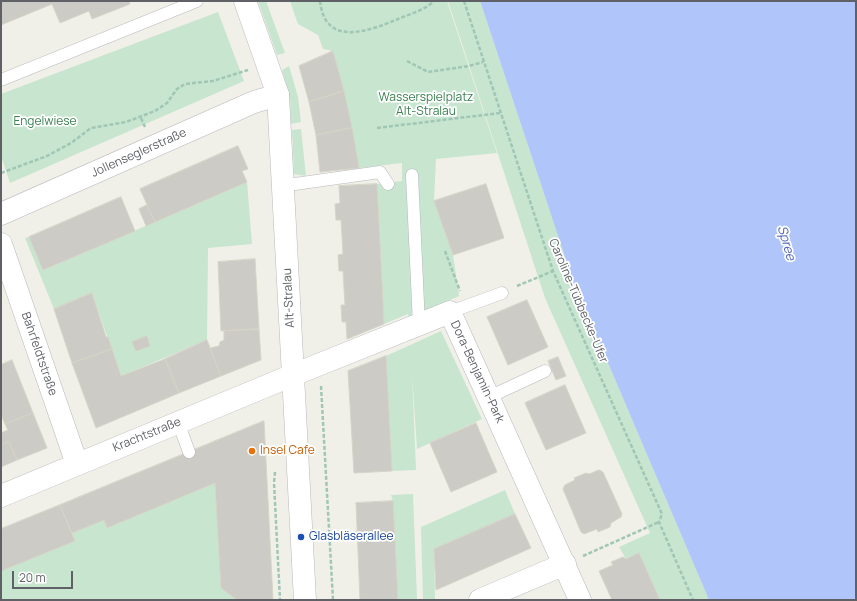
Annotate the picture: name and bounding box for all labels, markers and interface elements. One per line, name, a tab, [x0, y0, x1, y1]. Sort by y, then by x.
park label: Wasserspielplatz Alt-Stralau	[379, 91, 473, 119]
park label: Engelwiese	[13, 115, 77, 129]
street label: Jollenseglerstraße	[89, 126, 189, 180]
water label: Spree	[774, 224, 798, 262]
street label: Caroline-Tübbecke-Ufer	[545, 237, 611, 365]
street label: Alt-Stralau	[280, 268, 298, 328]
street label: Bahrfeldtstraße	[18, 310, 60, 398]
street label: Dora-Benjamin-Park	[447, 319, 507, 425]
street label: Krachtstraße	[111, 415, 183, 455]
place label: Insel Cafe	[260, 444, 315, 458]
marker: Insel Cafe	[247, 446, 257, 456]
place label: Glasbläserallee	[309, 530, 393, 544]
marker: Glasbläserallee	[296, 532, 306, 542]
scale bar	[14, 563, 75, 589]
text: 20 m	[19, 569, 46, 586]

